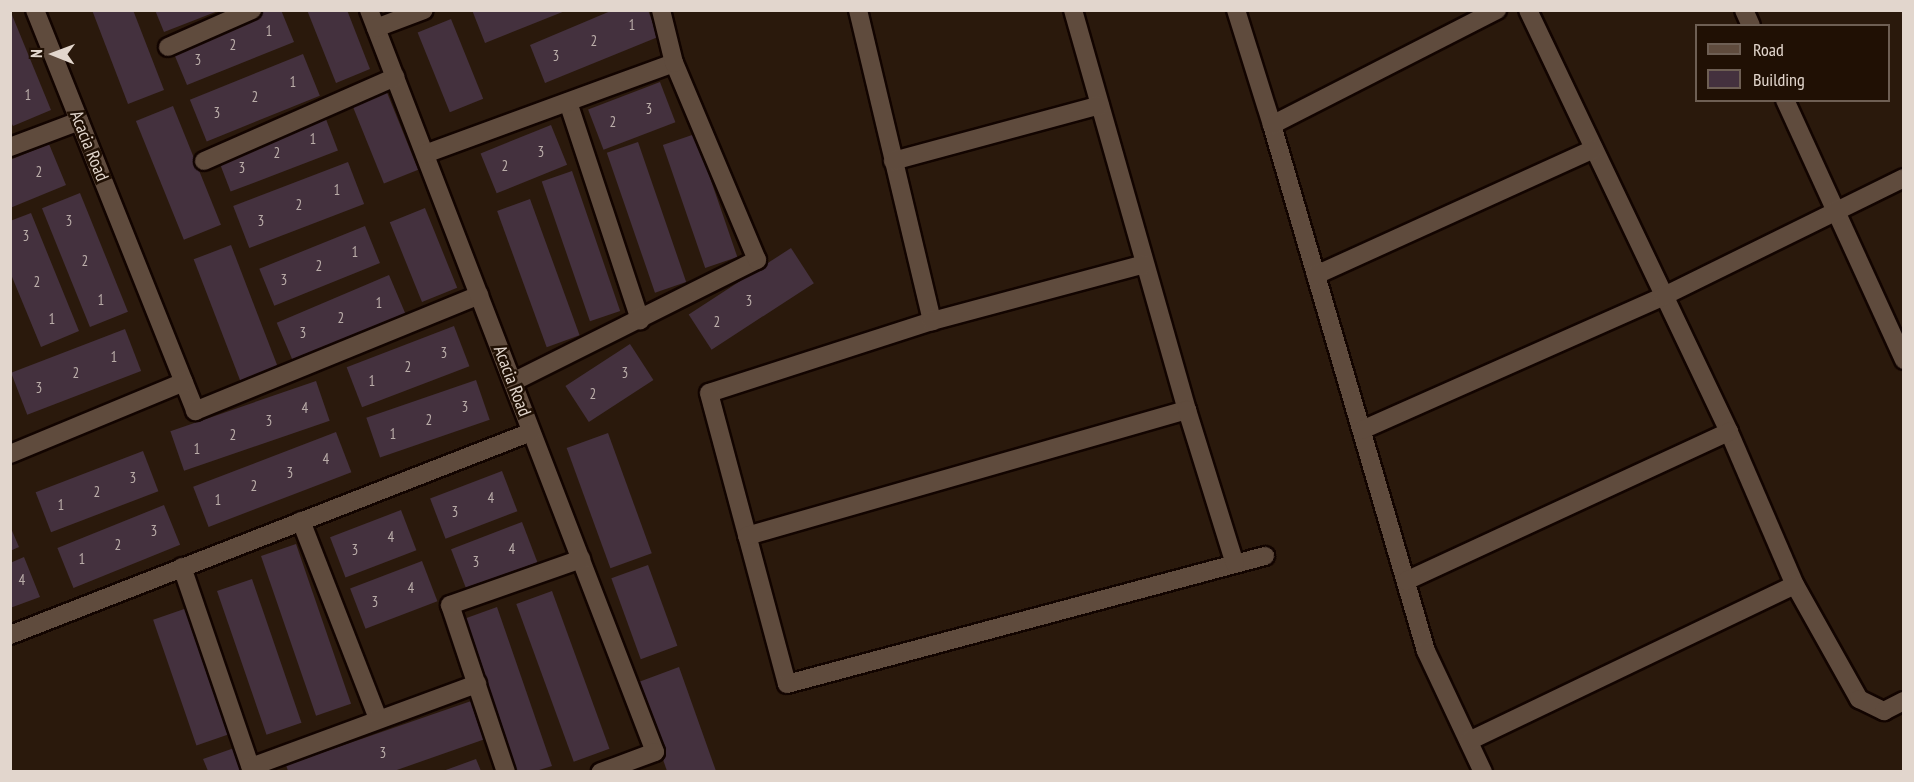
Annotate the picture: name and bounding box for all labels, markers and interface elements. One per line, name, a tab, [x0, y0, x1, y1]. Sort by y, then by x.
house number: 1	[629, 16, 635, 34]
house number: 1	[266, 22, 272, 40]
north arrow	[24, 24, 84, 84]
legend	[1695, 24, 1890, 102]
house number: 2	[591, 32, 597, 50]
house number: 2	[230, 36, 236, 54]
text: Road	[1753, 38, 1784, 61]
house number: 3	[553, 47, 559, 65]
text: N	[26, 49, 46, 58]
house number: 3	[195, 51, 201, 69]
text: Building	[1753, 68, 1805, 91]
house number: 1	[290, 73, 296, 91]
house number: 1	[25, 86, 31, 104]
house number: 2	[252, 88, 258, 106]
house number: 3	[646, 100, 652, 118]
house number: 3	[214, 104, 220, 122]
street label: Acacia Road	[65, 108, 113, 184]
house number: 2	[610, 113, 616, 131]
house number: 1	[310, 130, 316, 148]
house number: 3	[538, 143, 544, 161]
house number: 2	[274, 144, 280, 162]
house number: 2	[502, 157, 508, 175]
house number: 3	[239, 159, 245, 177]
house number: 2	[36, 163, 42, 181]
house number: 1	[334, 181, 340, 199]
house number: 2	[296, 196, 302, 214]
house number: 3	[66, 212, 72, 230]
house number: 3	[258, 212, 264, 230]
house number: 3	[23, 227, 29, 245]
house number: 1	[352, 243, 358, 261]
house number: 2	[82, 252, 88, 270]
house number: 2	[316, 257, 322, 275]
house number: 3	[281, 271, 287, 289]
house number: 2	[34, 273, 40, 291]
house number: 1	[98, 291, 104, 309]
house number: 3	[746, 292, 752, 310]
house number: 1	[376, 294, 382, 312]
house number: 2	[338, 309, 344, 327]
house number: 1	[49, 310, 55, 328]
house number: 2	[714, 313, 720, 331]
house number: 3	[300, 324, 306, 342]
street label: Acacia Road	[489, 343, 535, 419]
house number: 3	[441, 344, 447, 362]
house number: 1	[111, 348, 117, 366]
house number: 2	[405, 358, 411, 376]
house number: 2	[73, 364, 79, 382]
house number: 3	[622, 364, 628, 382]
house number: 1	[369, 372, 375, 390]
house number: 3	[36, 379, 42, 397]
house number: 2	[590, 385, 596, 403]
house number: 3	[462, 398, 468, 416]
house number: 4	[302, 399, 308, 417]
house number: 2	[426, 411, 432, 429]
house number: 3	[266, 412, 272, 430]
house number: 1	[390, 425, 396, 443]
house number: 2	[230, 426, 236, 444]
house number: 1	[194, 440, 200, 458]
house number: 4	[323, 450, 329, 468]
house number: 3	[287, 464, 293, 482]
house number: 3	[130, 469, 136, 487]
house number: 2	[251, 477, 257, 495]
house number: 2	[94, 483, 100, 501]
house number: 4	[488, 489, 494, 507]
house number: 1	[215, 491, 221, 509]
house number: 1	[58, 496, 64, 514]
house number: 3	[452, 503, 458, 521]
house number: 3	[151, 522, 157, 540]
house number: 4	[388, 528, 394, 546]
house number: 2	[115, 536, 121, 554]
house number: 4	[509, 540, 515, 558]
house number: 3	[352, 541, 358, 559]
house number: 1	[79, 550, 85, 568]
house number: 3	[473, 553, 479, 571]
house number: 4	[19, 571, 25, 589]
house number: 4	[408, 579, 414, 597]
house number: 3	[372, 593, 378, 611]
house number: 3	[380, 744, 386, 762]

